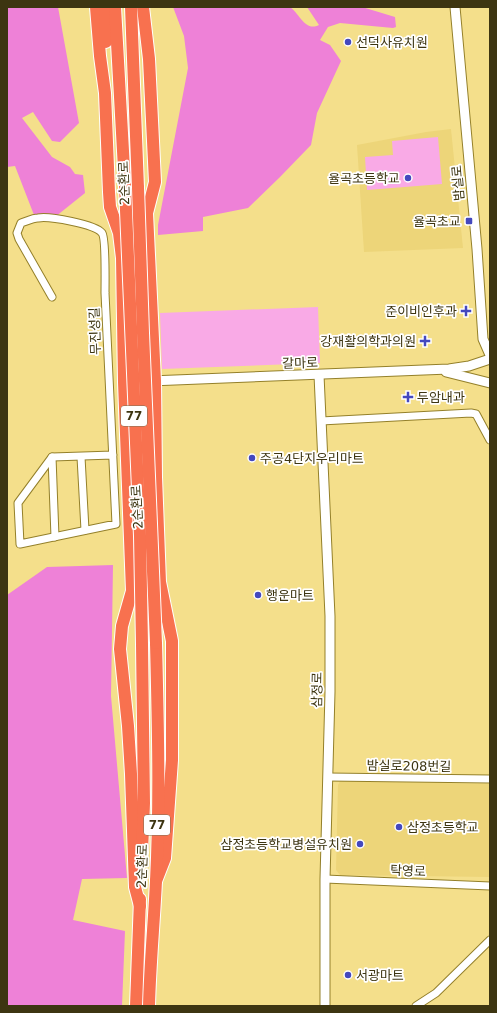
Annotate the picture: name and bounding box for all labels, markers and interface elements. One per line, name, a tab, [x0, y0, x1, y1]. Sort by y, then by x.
place label: 선덕사유치원	[356, 35, 428, 50]
marker: 선덕사유치원	[343, 37, 353, 47]
street label: 2순환로	[116, 161, 132, 205]
street label: 밤실로	[449, 164, 467, 202]
place label: 율곡초등학교	[328, 171, 400, 186]
marker: 율곡초등학교	[403, 173, 413, 183]
place label: 율곡초교	[413, 214, 461, 229]
marker: 율곡초교	[464, 216, 474, 226]
place label: 준이비인후과	[385, 304, 457, 319]
marker: 준이비인후과	[460, 305, 472, 317]
street label: 무진성길	[87, 307, 103, 355]
place label: 강재활의학과의원	[320, 334, 416, 349]
marker: 강재활의학과의원	[419, 335, 431, 347]
street label: 갈마로	[282, 355, 318, 371]
place label: 두암내과	[417, 390, 465, 405]
marker: 두암내과	[402, 391, 414, 403]
road number: 77	[121, 406, 147, 426]
place label: 주공4단지우리마트	[260, 451, 364, 466]
marker: 주공4단지우리마트	[247, 453, 257, 463]
street label: 2순환로	[128, 485, 146, 529]
place label: 행운마트	[266, 588, 314, 603]
marker: 행운마트	[253, 590, 263, 600]
street label: 삼정로	[309, 672, 325, 708]
street label: 밤실로208번길	[367, 758, 451, 774]
road number: 77	[144, 815, 170, 835]
place label: 삼정초등학교	[407, 820, 479, 835]
marker: 삼정초등학교	[394, 822, 404, 832]
place label: 삼정초등학교병설유치원	[220, 837, 352, 852]
marker: 삼정초등학교병설유치원	[355, 839, 365, 849]
street label: 2순환로	[134, 844, 150, 888]
street label: 탁영로	[390, 863, 426, 879]
place label: 서광마트	[356, 968, 404, 983]
marker: 서광마트	[343, 970, 353, 980]

